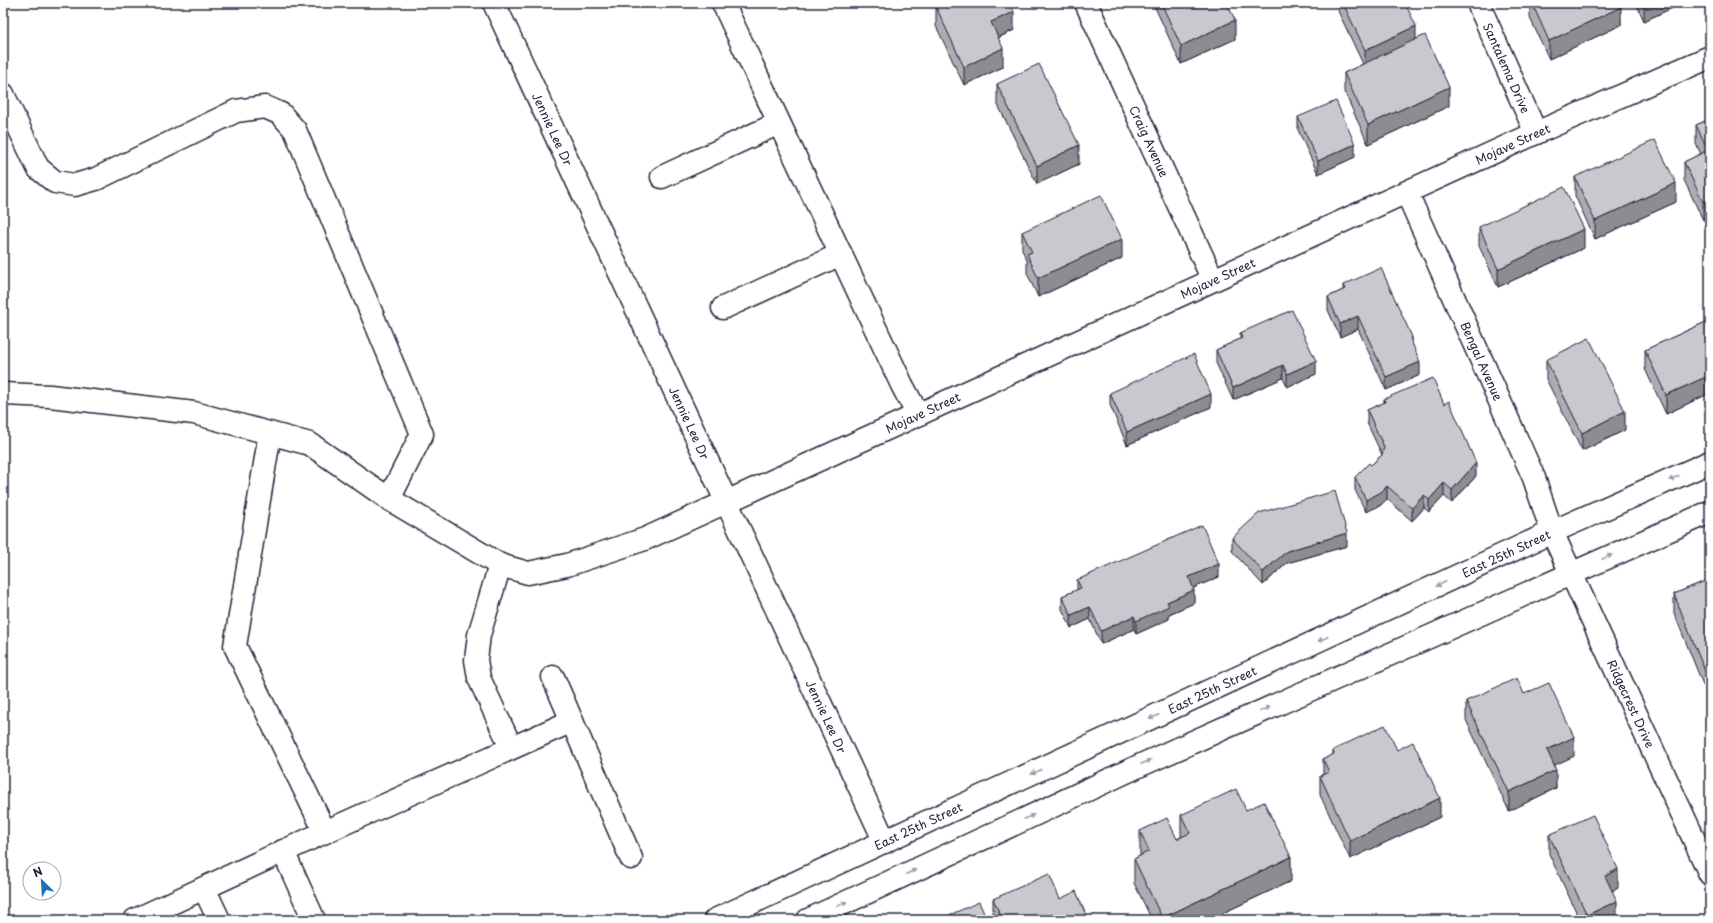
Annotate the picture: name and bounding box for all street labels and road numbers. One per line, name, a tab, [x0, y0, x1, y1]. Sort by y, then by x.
street label: Santalema Drive	[1479, 20, 1535, 116]
street label: Jennie Lee Dr	[528, 90, 578, 169]
street label: Craig Avenue	[1125, 102, 1174, 180]
street label: Mojave Street	[1472, 119, 1553, 169]
street label: Mojave Street	[1177, 253, 1258, 303]
street label: Bengal Avenue	[1456, 319, 1508, 404]
street label: Jennie Lee Dr	[665, 383, 715, 463]
street label: Mojave Street	[882, 387, 963, 437]
street label: East 25th Street	[1459, 525, 1553, 582]
street label: Ridgecrest Drive	[1603, 657, 1659, 751]
street label: East 25th Street	[1165, 661, 1259, 718]
street label: Jennie Lee Dr	[802, 677, 851, 756]
street label: East 25th Street	[871, 797, 966, 854]

